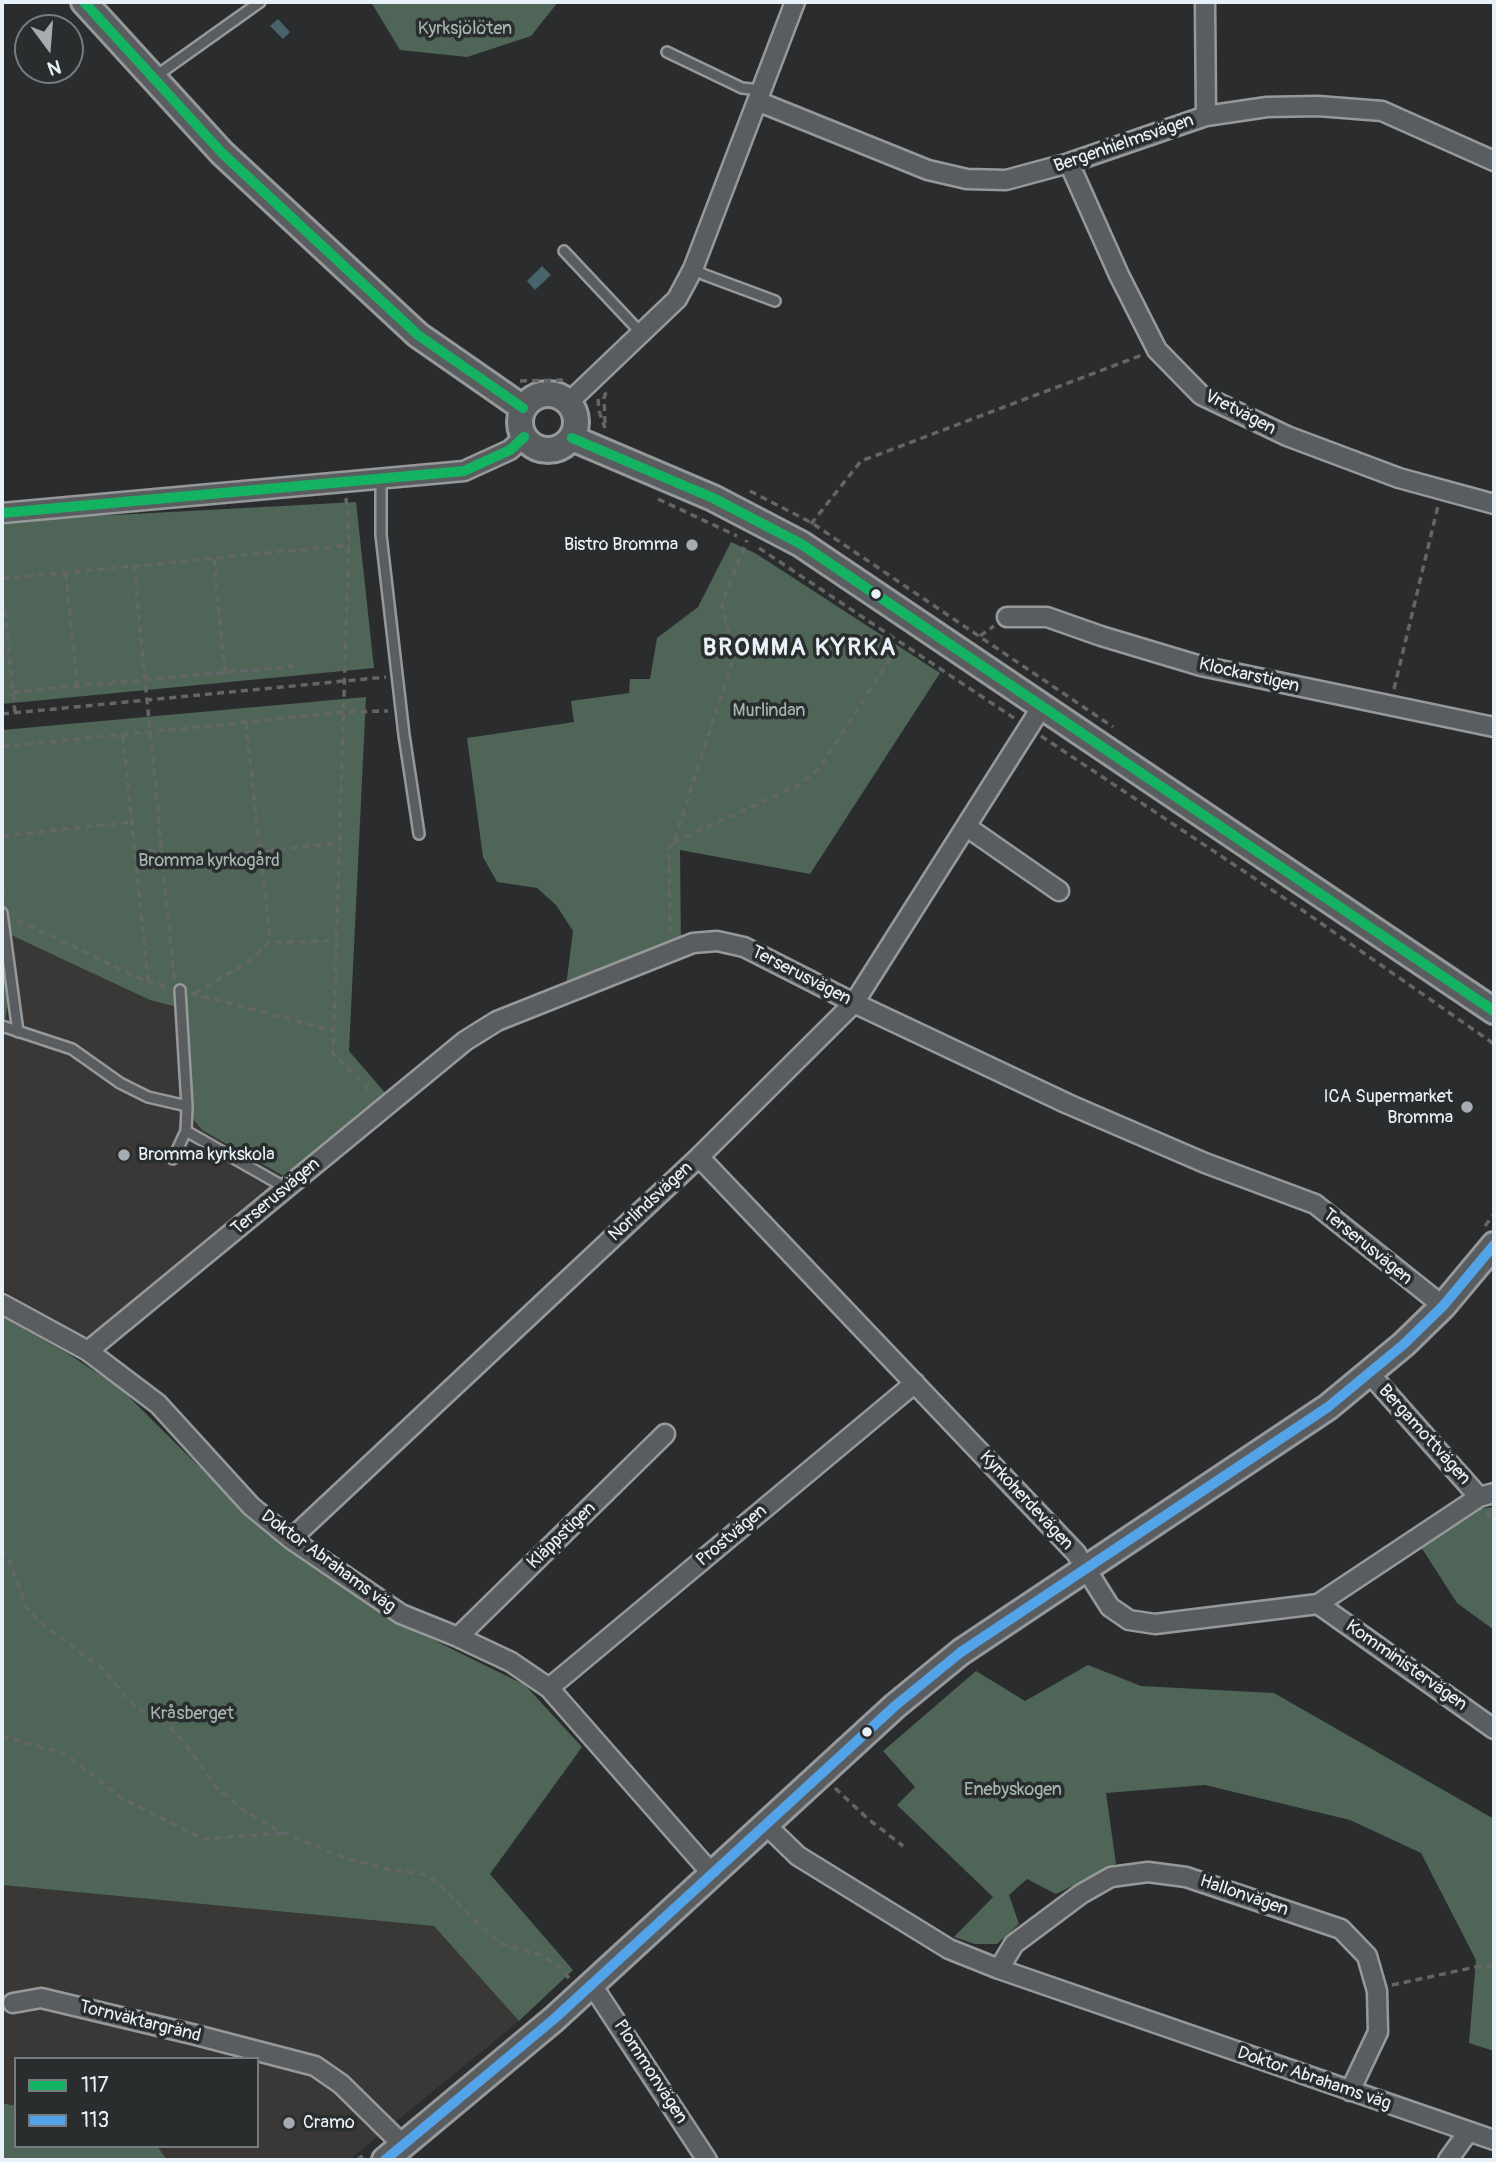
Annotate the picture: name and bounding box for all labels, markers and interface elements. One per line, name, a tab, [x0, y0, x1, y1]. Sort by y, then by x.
north arrow	[14, 14, 84, 84]
park label: Kyrksjölöten	[418, 18, 512, 40]
text: N	[45, 54, 64, 81]
street label: Bergenhielmsvägen	[1051, 110, 1197, 178]
street label: Vretvägen	[1201, 386, 1279, 440]
place label: Bistro Bromma	[564, 534, 678, 556]
marker: Bistro Bromma	[684, 537, 700, 553]
unlabelled marker	[869, 587, 883, 601]
district label: BROMMA KYRKA	[704, 635, 896, 663]
street label: Klockarstigen	[1197, 654, 1301, 698]
park label: Murlindan	[733, 700, 805, 722]
park label: Bromma kyrkogård	[138, 850, 280, 872]
street label: Terserusvägen	[748, 942, 854, 1010]
place label: ICA Supermarket Bromma	[1323, 1086, 1453, 1128]
marker: ICA Supermarket Bromma	[1459, 1099, 1475, 1115]
place label: Bromma kyrkskola	[138, 1144, 275, 1166]
marker: Bromma kyrkskola	[116, 1147, 132, 1163]
street label: Terserusvägen	[227, 1154, 325, 1240]
street label: Norlindsvägen	[604, 1158, 698, 1246]
street label: Terserusvägen	[1318, 1204, 1416, 1290]
street label: Bergamottvägen	[1373, 1380, 1475, 1490]
street label: Kyrkoherdevägen	[975, 1447, 1077, 1555]
street label: Kläppstigen	[523, 1498, 601, 1574]
street label: Prostvägen	[692, 1500, 772, 1572]
street label: Doktor Abrahams väg	[256, 1506, 400, 1618]
street label: Komministervägen	[1341, 1616, 1471, 1716]
park label: Kråsberget	[150, 1703, 234, 1725]
unlabelled marker	[860, 1725, 874, 1739]
park label: Enebyskogen	[964, 1779, 1062, 1801]
street label: Hallonvägen	[1197, 1871, 1291, 1921]
street label: Tornväktargränd	[77, 1996, 203, 2048]
street label: Plommonvägen	[608, 2016, 692, 2128]
street label: Doktor Abrahams väg	[1234, 2043, 1394, 2115]
legend	[14, 2057, 259, 2148]
text: 117	[81, 2072, 109, 2099]
text: 113	[81, 2107, 109, 2134]
place label: Cramo	[303, 2112, 355, 2134]
marker: Cramo	[281, 2115, 297, 2131]

